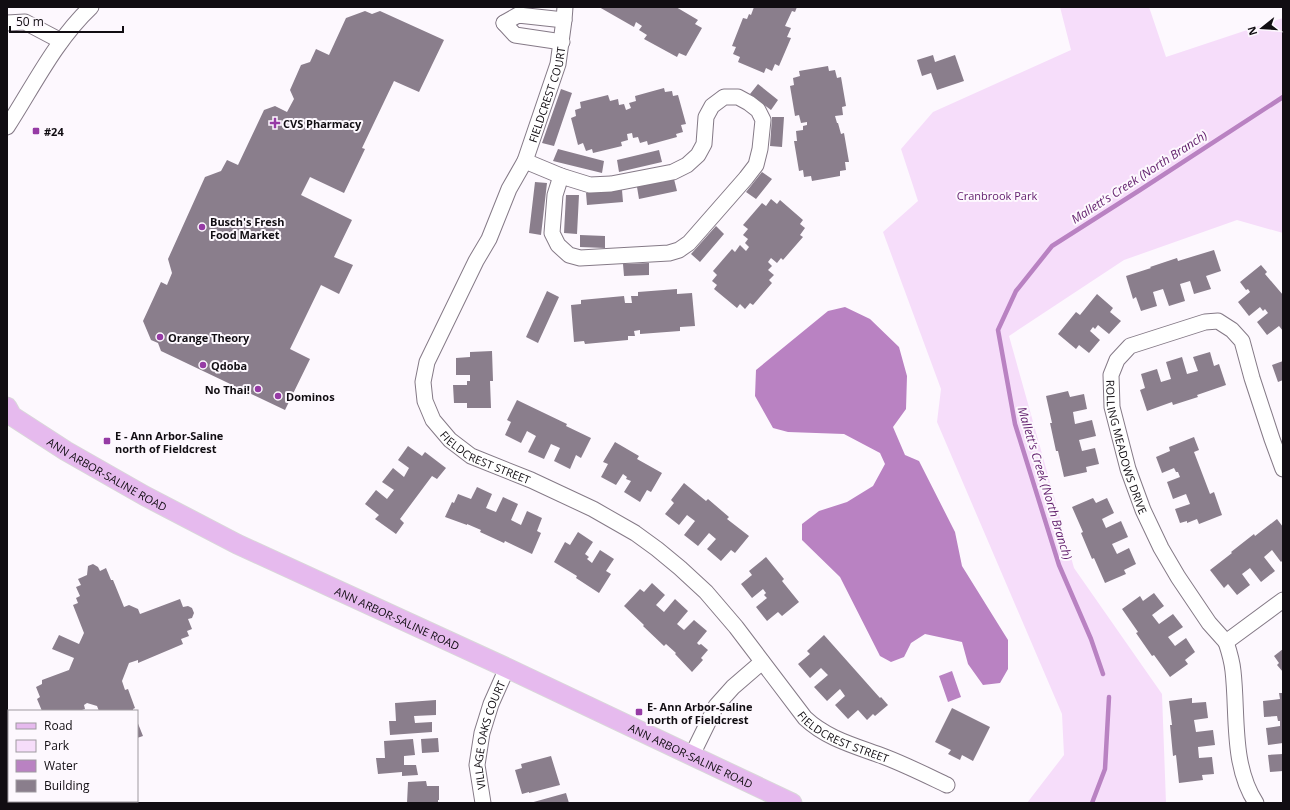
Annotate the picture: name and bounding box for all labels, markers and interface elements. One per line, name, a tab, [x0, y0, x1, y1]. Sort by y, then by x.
scale bar	[10, 8, 123, 34]
north arrow	[1242, 8, 1282, 48]
text: 50 m	[16, 13, 44, 30]
text: N	[1243, 25, 1260, 38]
street label: FIELDCREST COURT	[524, 46, 568, 144]
place label: CVS Pharmacy	[283, 116, 362, 131]
marker: CVS Pharmacy	[270, 118, 280, 128]
place label: #24	[44, 124, 64, 139]
marker: #24	[31, 126, 41, 136]
water label: Mallett's Creek (North Branch)	[1068, 127, 1210, 227]
park label: Cranbrook Park	[957, 188, 1037, 203]
place label: Busch's Fresh Food Market	[210, 214, 284, 242]
marker: Busch's Fresh Food Market	[197, 222, 207, 232]
place label: Orange Theory	[168, 330, 250, 345]
marker: Orange Theory	[155, 332, 165, 342]
place label: Qdoba	[211, 358, 247, 373]
marker: Qdoba	[198, 360, 208, 370]
street label: ROLLING MEADOWS DRIVE	[1104, 380, 1151, 516]
place label: No Thai!	[205, 382, 250, 397]
marker: No Thai!	[253, 384, 263, 394]
place label: Dominos	[286, 389, 335, 404]
marker: Dominos	[273, 391, 283, 401]
water label: Mallett's Creek (North Branch)	[1014, 404, 1076, 562]
street label: FIELDCREST STREET	[437, 427, 533, 487]
place label: E - Ann Arbor-Saline north of Fieldcrest	[115, 428, 224, 456]
street label: ANN ARBOR-SALINE ROAD	[45, 434, 170, 514]
marker: E - Ann Arbor-Saline north of Fieldcrest	[102, 436, 112, 446]
street label: ANN ARBOR-SALINE ROAD	[333, 583, 462, 653]
street label: VILLAGE OAKS COURT	[469, 678, 508, 791]
place label: E- Ann Arbor-Saline north of Fieldcrest	[647, 699, 753, 727]
marker: E- Ann Arbor-Saline north of Fieldcrest	[634, 707, 644, 717]
street label: FIELDCREST STREET	[795, 708, 891, 765]
legend	[8, 710, 138, 802]
text: Road	[44, 717, 73, 734]
street label: ANN ARBOR-SALINE ROAD	[626, 719, 755, 791]
text: Park	[44, 737, 70, 754]
text: Water	[44, 757, 78, 774]
text: Building	[44, 777, 90, 794]

